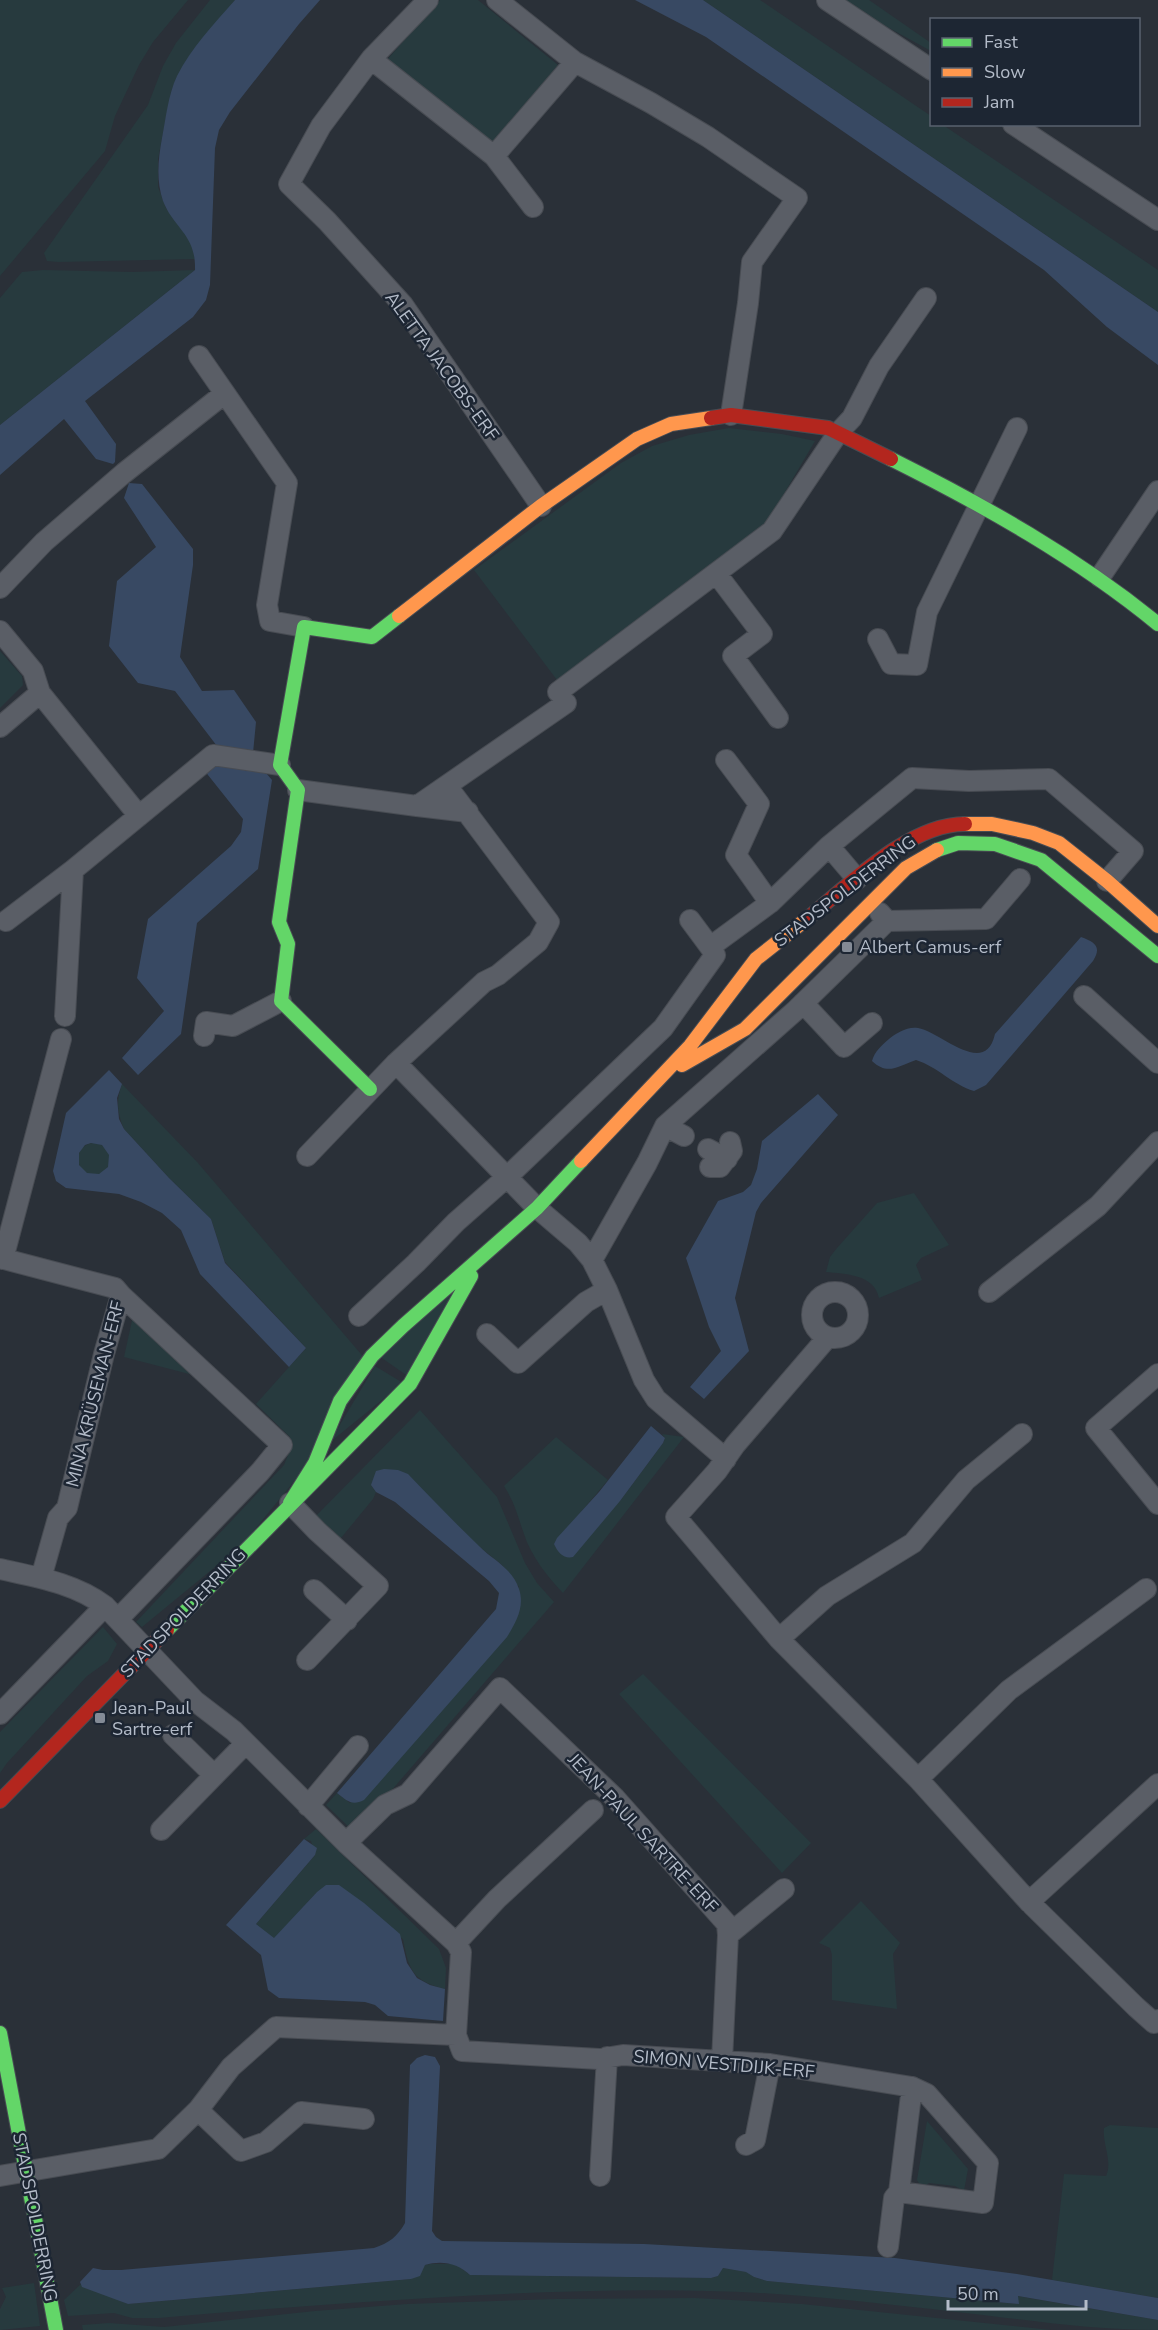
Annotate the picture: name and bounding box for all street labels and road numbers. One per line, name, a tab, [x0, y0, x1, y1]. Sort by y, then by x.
street label: ALETTA JACOBS-ERF	[380, 287, 504, 446]
street label: STADSPOLDERRING	[769, 830, 921, 952]
street label: MINA KRÜSEMAN-ERF	[60, 1298, 130, 1490]
street label: STADSPOLDERRING	[115, 1543, 251, 1683]
street label: JEAN-PAUL SARTRE-ERF	[562, 1747, 723, 1918]
street label: SIMON VESTDIJK-ERF	[632, 2044, 816, 2084]
street label: STADSPOLDERRING	[7, 2130, 63, 2304]

